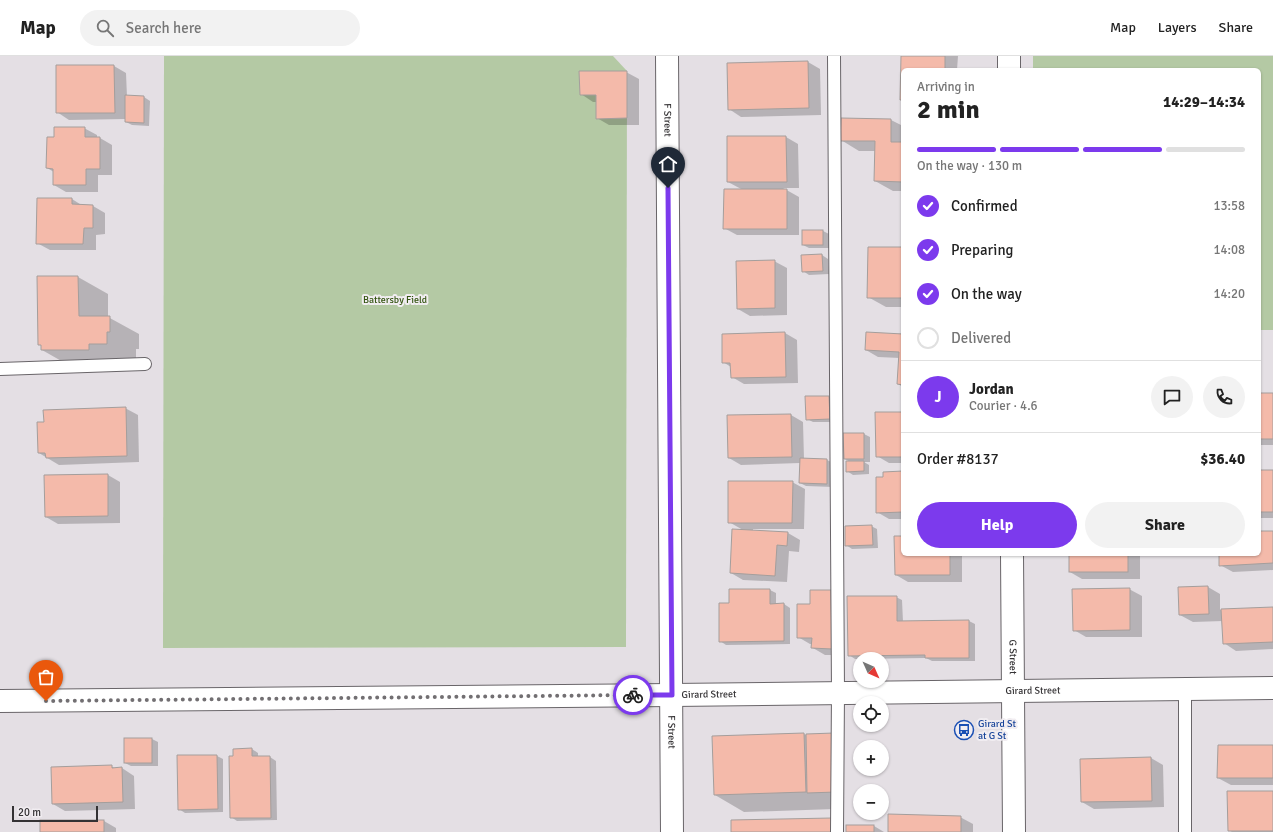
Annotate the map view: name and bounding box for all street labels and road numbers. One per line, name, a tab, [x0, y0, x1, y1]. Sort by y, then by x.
street label: F Street	[661, 103, 674, 137]
street label: G Street	[1007, 640, 1019, 675]
street label: Girard Street	[1005, 684, 1061, 697]
street label: Girard Street	[681, 688, 737, 701]
street label: F Street	[665, 715, 677, 749]

